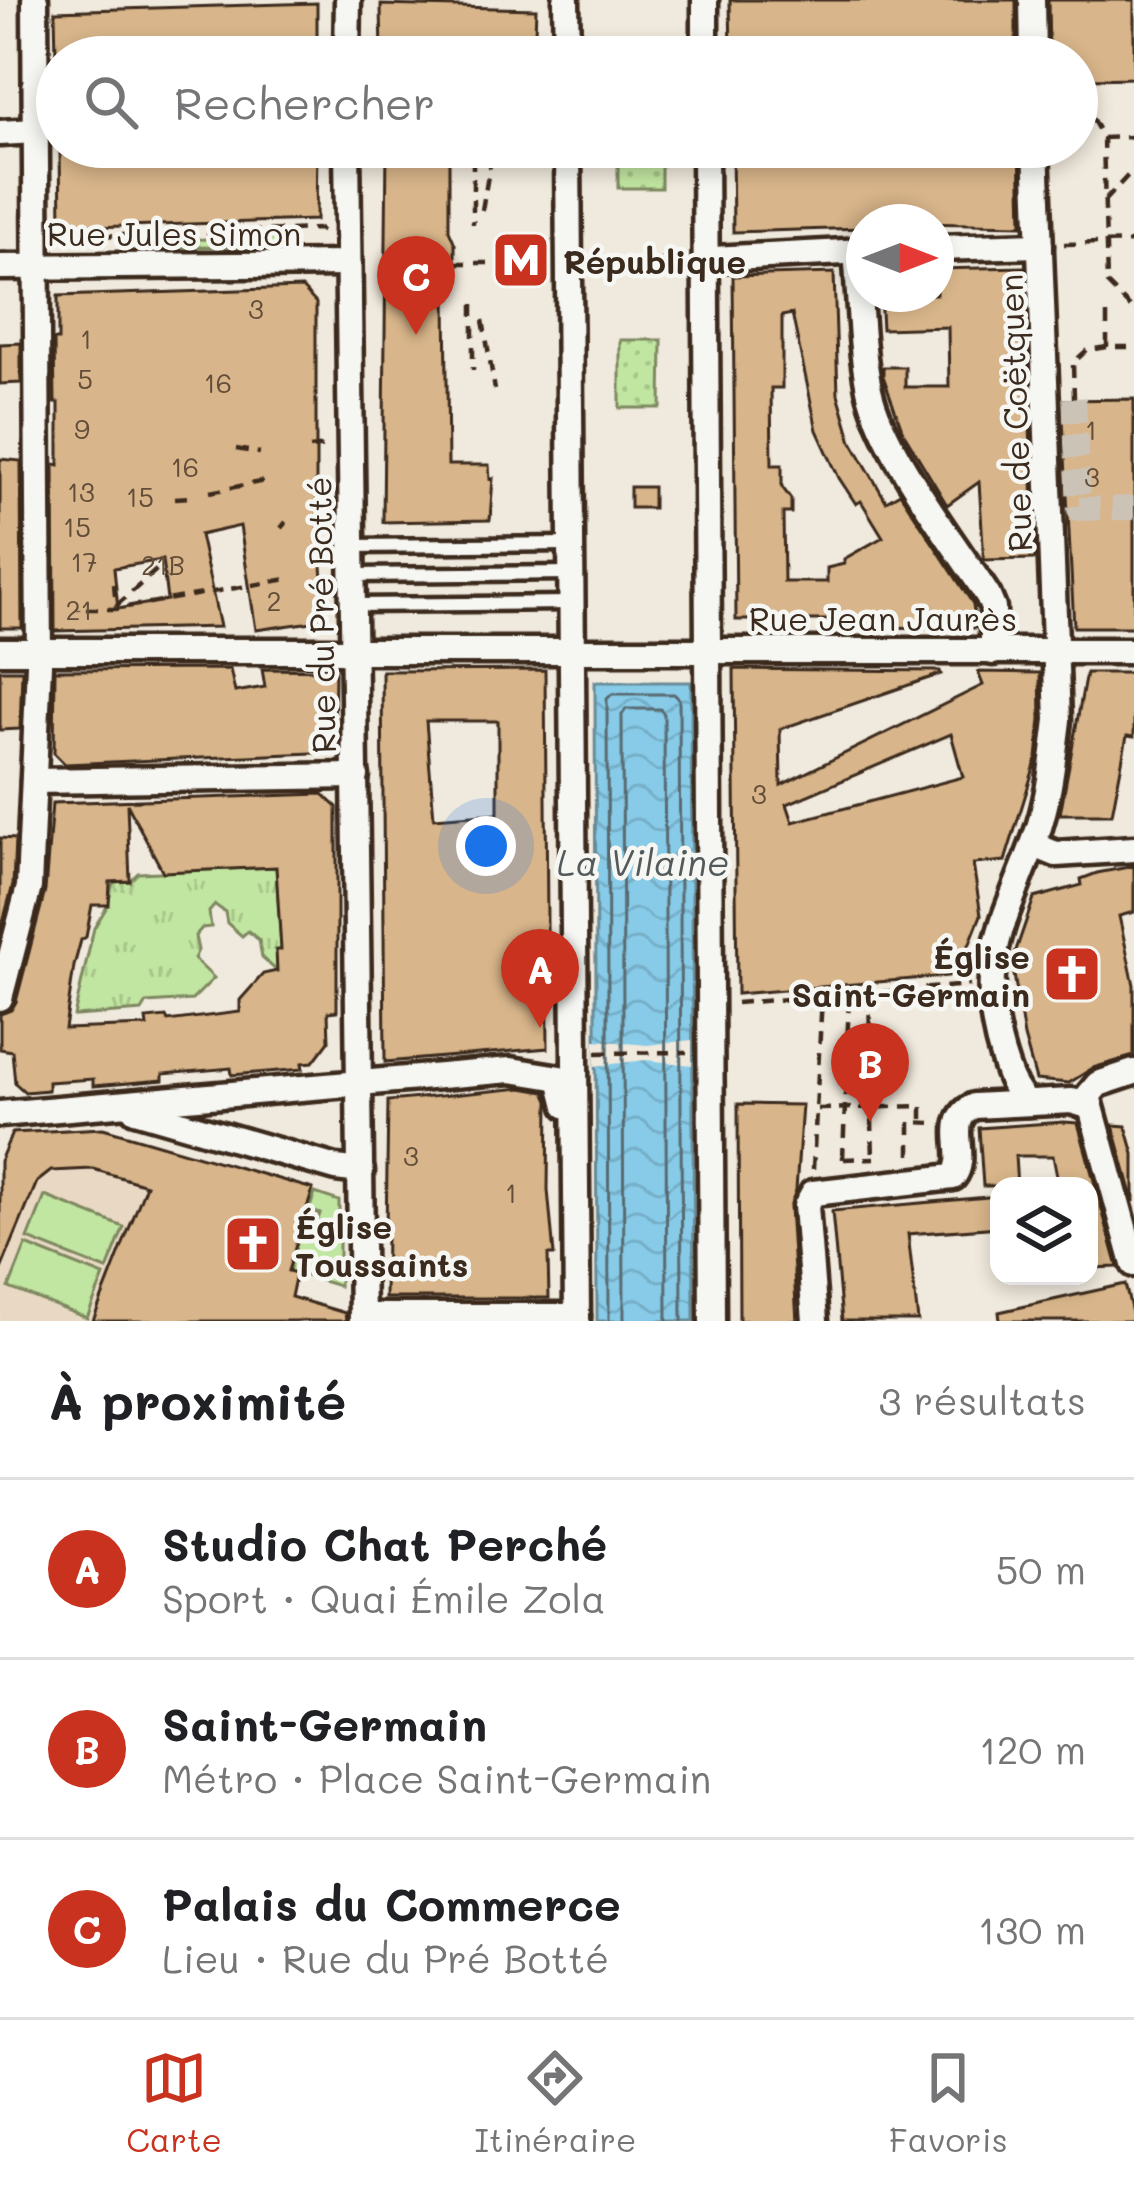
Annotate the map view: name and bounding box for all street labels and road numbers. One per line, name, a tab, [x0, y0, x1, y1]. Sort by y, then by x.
street label: Rue Jules Simon	[47, 211, 301, 254]
street label: Rue de Coëtquen	[988, 273, 1040, 553]
street label: Rue du Pré Botté	[296, 476, 344, 754]
street label: Rue Jean Jaurès	[749, 596, 1017, 639]

